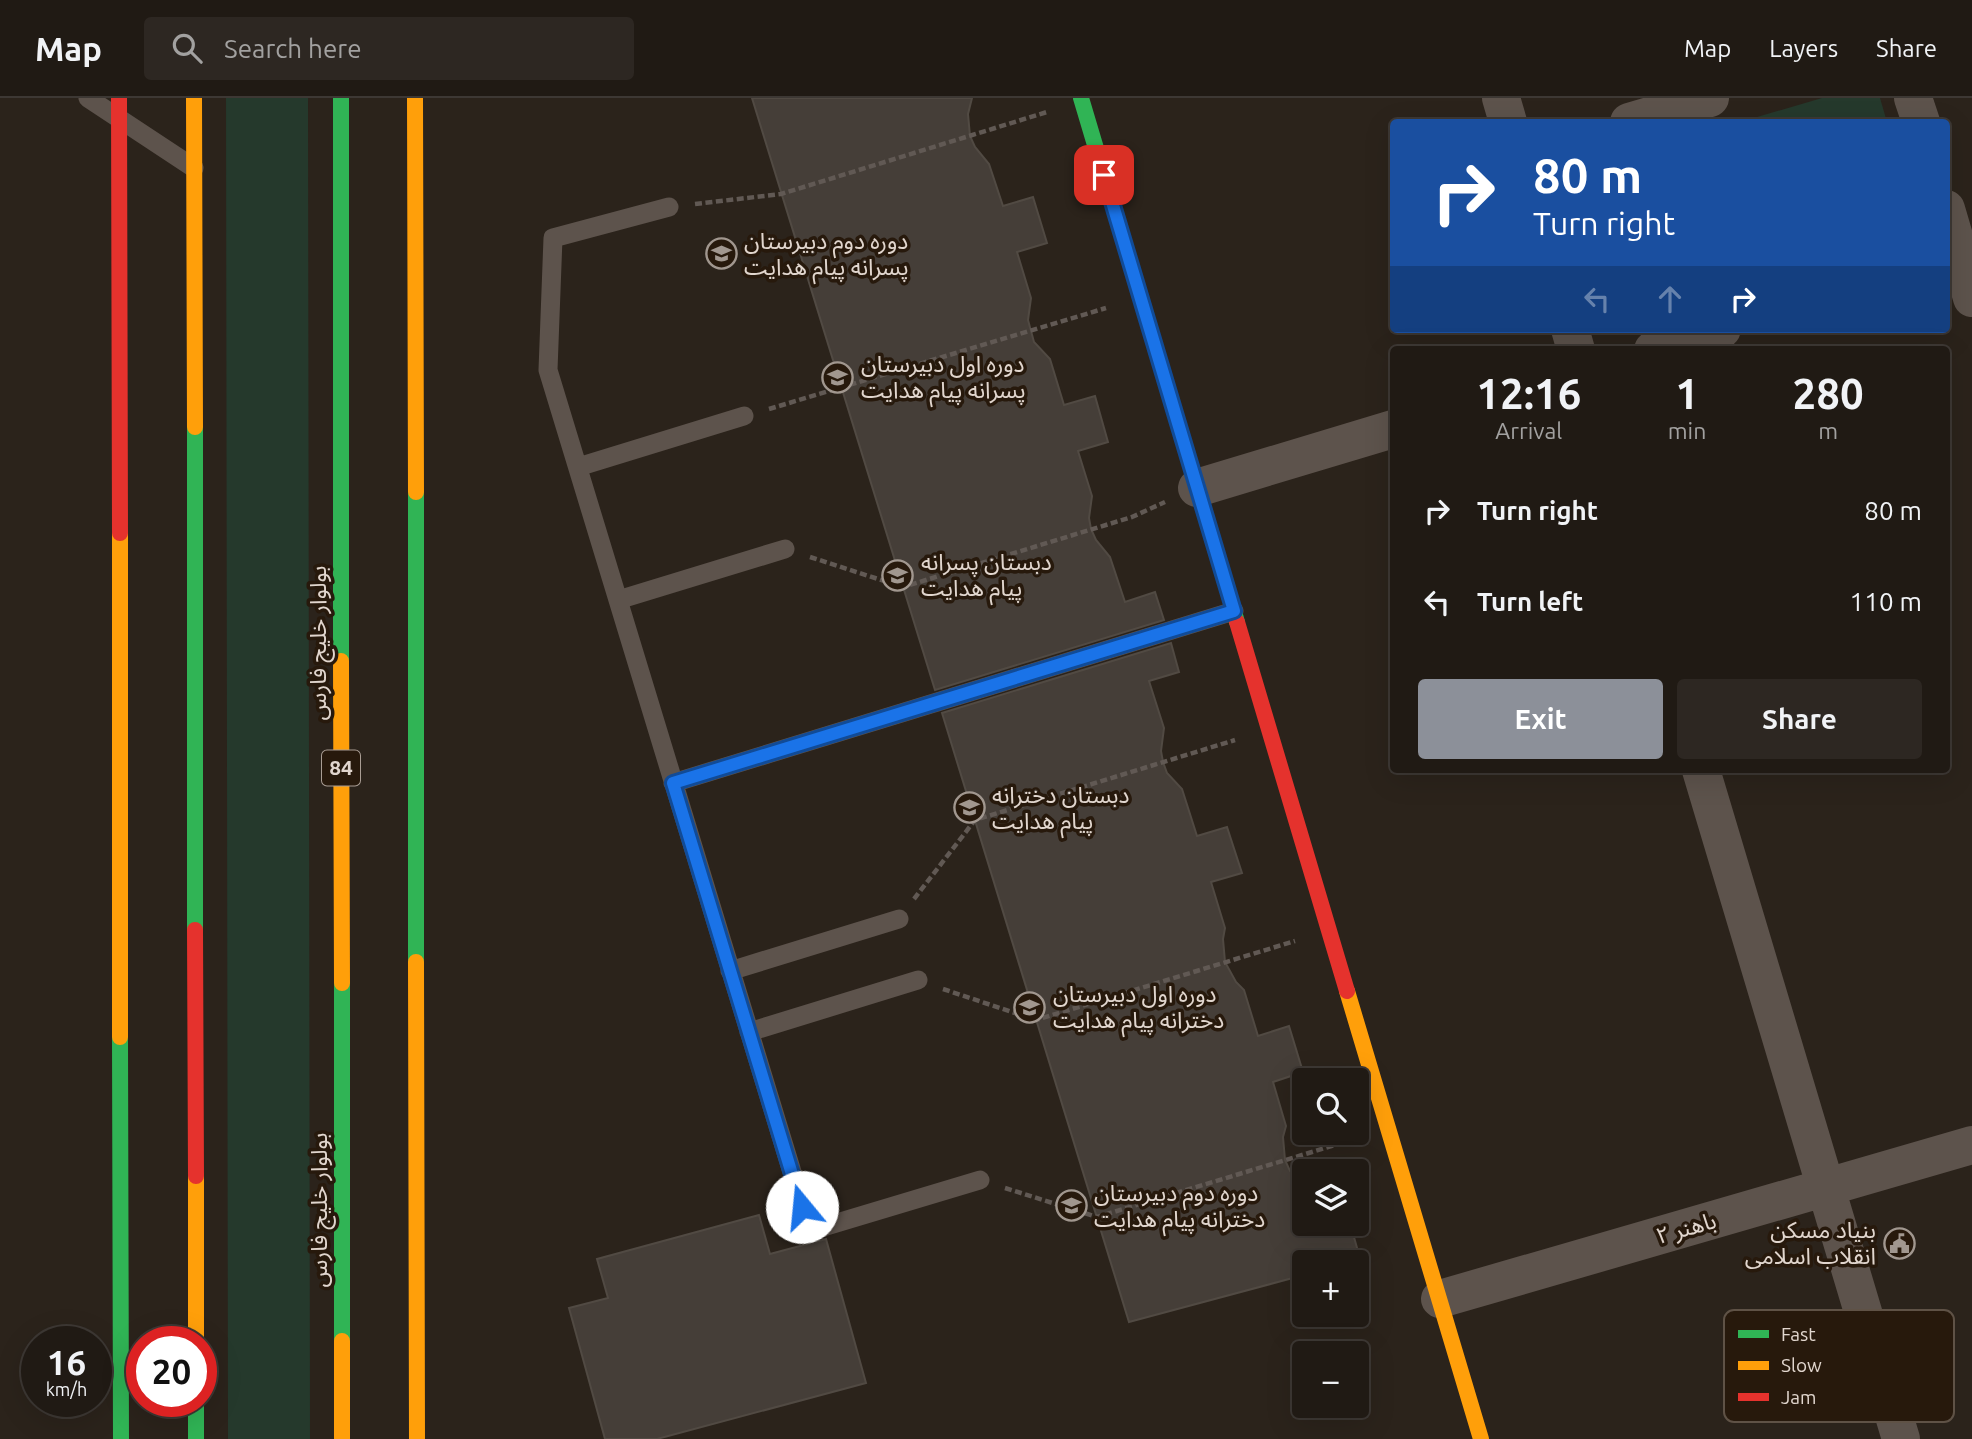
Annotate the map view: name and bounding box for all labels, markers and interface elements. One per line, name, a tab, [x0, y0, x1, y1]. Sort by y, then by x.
search box	[144, 17, 634, 80]
icon: search	[168, 29, 206, 67]
text: Map	[35, 30, 102, 67]
text: Search here	[224, 34, 362, 63]
text: Map	[1684, 35, 1731, 62]
text: Layers	[1769, 35, 1838, 62]
text: Share	[1876, 35, 1937, 62]
pin	[1074, 145, 1134, 205]
icon: right	[1418, 147, 1509, 238]
text: 80 m	[1533, 147, 1642, 202]
icon: arrive	[1085, 156, 1123, 194]
text: Turn right	[1533, 205, 1675, 241]
place label: دوره دوم دبیرستان پسرانه پیام هدایت	[744, 228, 909, 285]
school or university icon: دوره دوم دبیرستان پسرانه پیام هدایت	[704, 237, 738, 271]
icon: left	[1578, 280, 1616, 318]
icon: ahead	[1651, 280, 1689, 318]
icon: right	[1724, 280, 1762, 318]
place label: دوره اول دبیرستان پسرانه پیام هدایت	[861, 351, 1026, 408]
school or university icon: دوره اول دبیرستان پسرانه پیام هدایت	[821, 360, 855, 394]
text: 12:16	[1476, 370, 1581, 417]
text: 1	[1675, 370, 1699, 417]
text: 280	[1793, 370, 1864, 417]
text: Arrival	[1495, 418, 1562, 443]
text: min	[1668, 418, 1706, 443]
text: m	[1818, 418, 1838, 443]
icon: right	[1418, 492, 1456, 530]
text: Turn right	[1477, 496, 1598, 525]
text: 80 m	[1864, 496, 1922, 525]
place label: دبستان پسرانه پیام هدایت	[921, 549, 1052, 606]
school or university icon: دبستان پسرانه پیام هدایت	[881, 558, 915, 592]
street label: بولوار خلیج فارس	[305, 566, 335, 720]
icon: left	[1418, 583, 1456, 621]
text: Turn left	[1477, 587, 1583, 616]
text: 110 m	[1850, 587, 1922, 616]
button: Exit	[1418, 679, 1663, 759]
button: Share	[1677, 679, 1922, 759]
road number: 84	[322, 750, 360, 786]
place label: دبستان دخترانه پیام هدایت	[992, 782, 1129, 839]
school or university icon: دبستان دخترانه پیام هدایت	[952, 791, 986, 825]
place label: دوره اول دبیرستان دخترانه پیام هدایت	[1053, 981, 1224, 1038]
school or university icon: دوره اول دبیرستان دخترانه پیام هدایت	[1013, 990, 1047, 1024]
map controls	[1292, 1068, 1369, 1418]
button: search	[1292, 1068, 1369, 1145]
street label: بولوار خلیج فارس	[306, 1133, 336, 1287]
button: layers	[1292, 1159, 1369, 1236]
position arrow	[765, 1170, 839, 1244]
place label: دوره دوم دبیرستان دخترانه پیام هدایت	[1094, 1180, 1265, 1237]
school or university icon: دوره دوم دبیرستان دخترانه پیام هدایت	[1054, 1189, 1088, 1223]
street label: باهنر ۲	[1653, 1207, 1719, 1250]
place label: بنیاد مسکن انقلاب اسلامی	[1745, 1217, 1876, 1269]
public building icon: بنیاد مسکن انقلاب اسلامی	[1882, 1226, 1916, 1260]
button: +	[1292, 1250, 1369, 1327]
legend	[1724, 1310, 1954, 1422]
text: Fast	[1781, 1323, 1816, 1345]
speed limit sign: 20	[126, 1326, 217, 1417]
button: −	[1292, 1341, 1369, 1418]
text: 16	[47, 1342, 86, 1382]
text: Slow	[1781, 1354, 1822, 1376]
text: km/h	[46, 1379, 87, 1399]
text: Jam	[1781, 1386, 1817, 1408]

